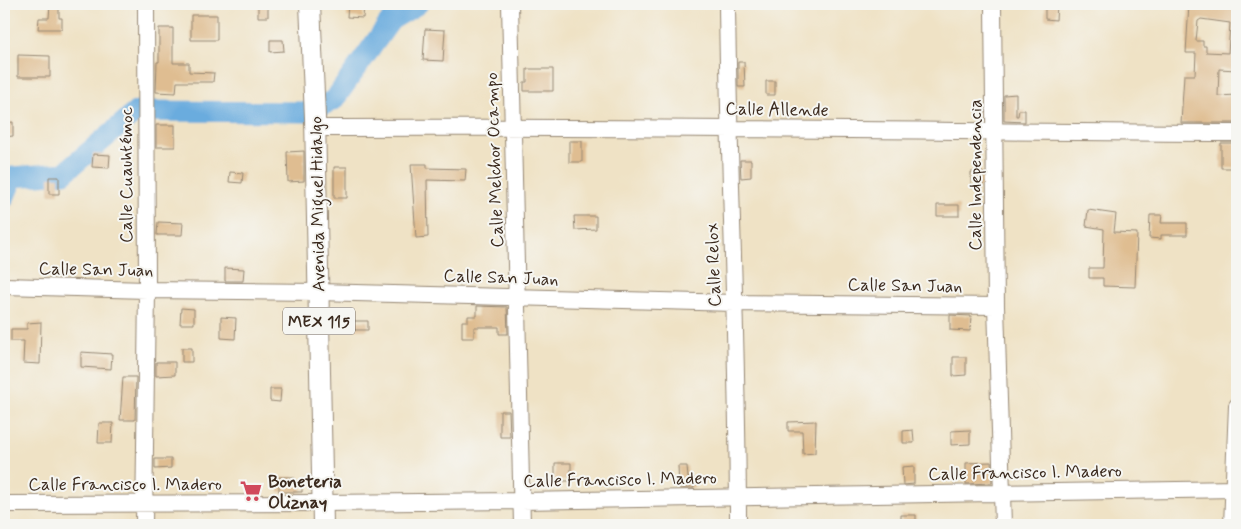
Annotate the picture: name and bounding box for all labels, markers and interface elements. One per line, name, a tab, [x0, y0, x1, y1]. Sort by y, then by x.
street label: Calle Melchor Ocampo	[480, 72, 510, 248]
street label: Calle Allende	[725, 97, 829, 123]
street label: Calle Independencia	[964, 99, 988, 251]
street label: Calle Cuauhtémoc	[115, 107, 139, 243]
street label: Avenida Miguel Hidalgo	[304, 116, 334, 292]
street label: Calle Relox	[701, 222, 727, 307]
street label: Calle San Juan	[38, 257, 154, 283]
street label: Calle San Juan	[443, 264, 559, 292]
street label: Calle San Juan	[847, 273, 963, 299]
road number: MEX 115	[283, 308, 355, 334]
street label: Calle Francisco I. Madero	[928, 459, 1122, 487]
street label: Calle Francisco I. Madero	[523, 466, 717, 494]
place label: Boneteria Oliznay	[268, 470, 342, 515]
street label: Calle Francisco I. Madero	[28, 473, 222, 497]
supermarket icon: Boneteria Oliznay	[238, 478, 264, 504]

